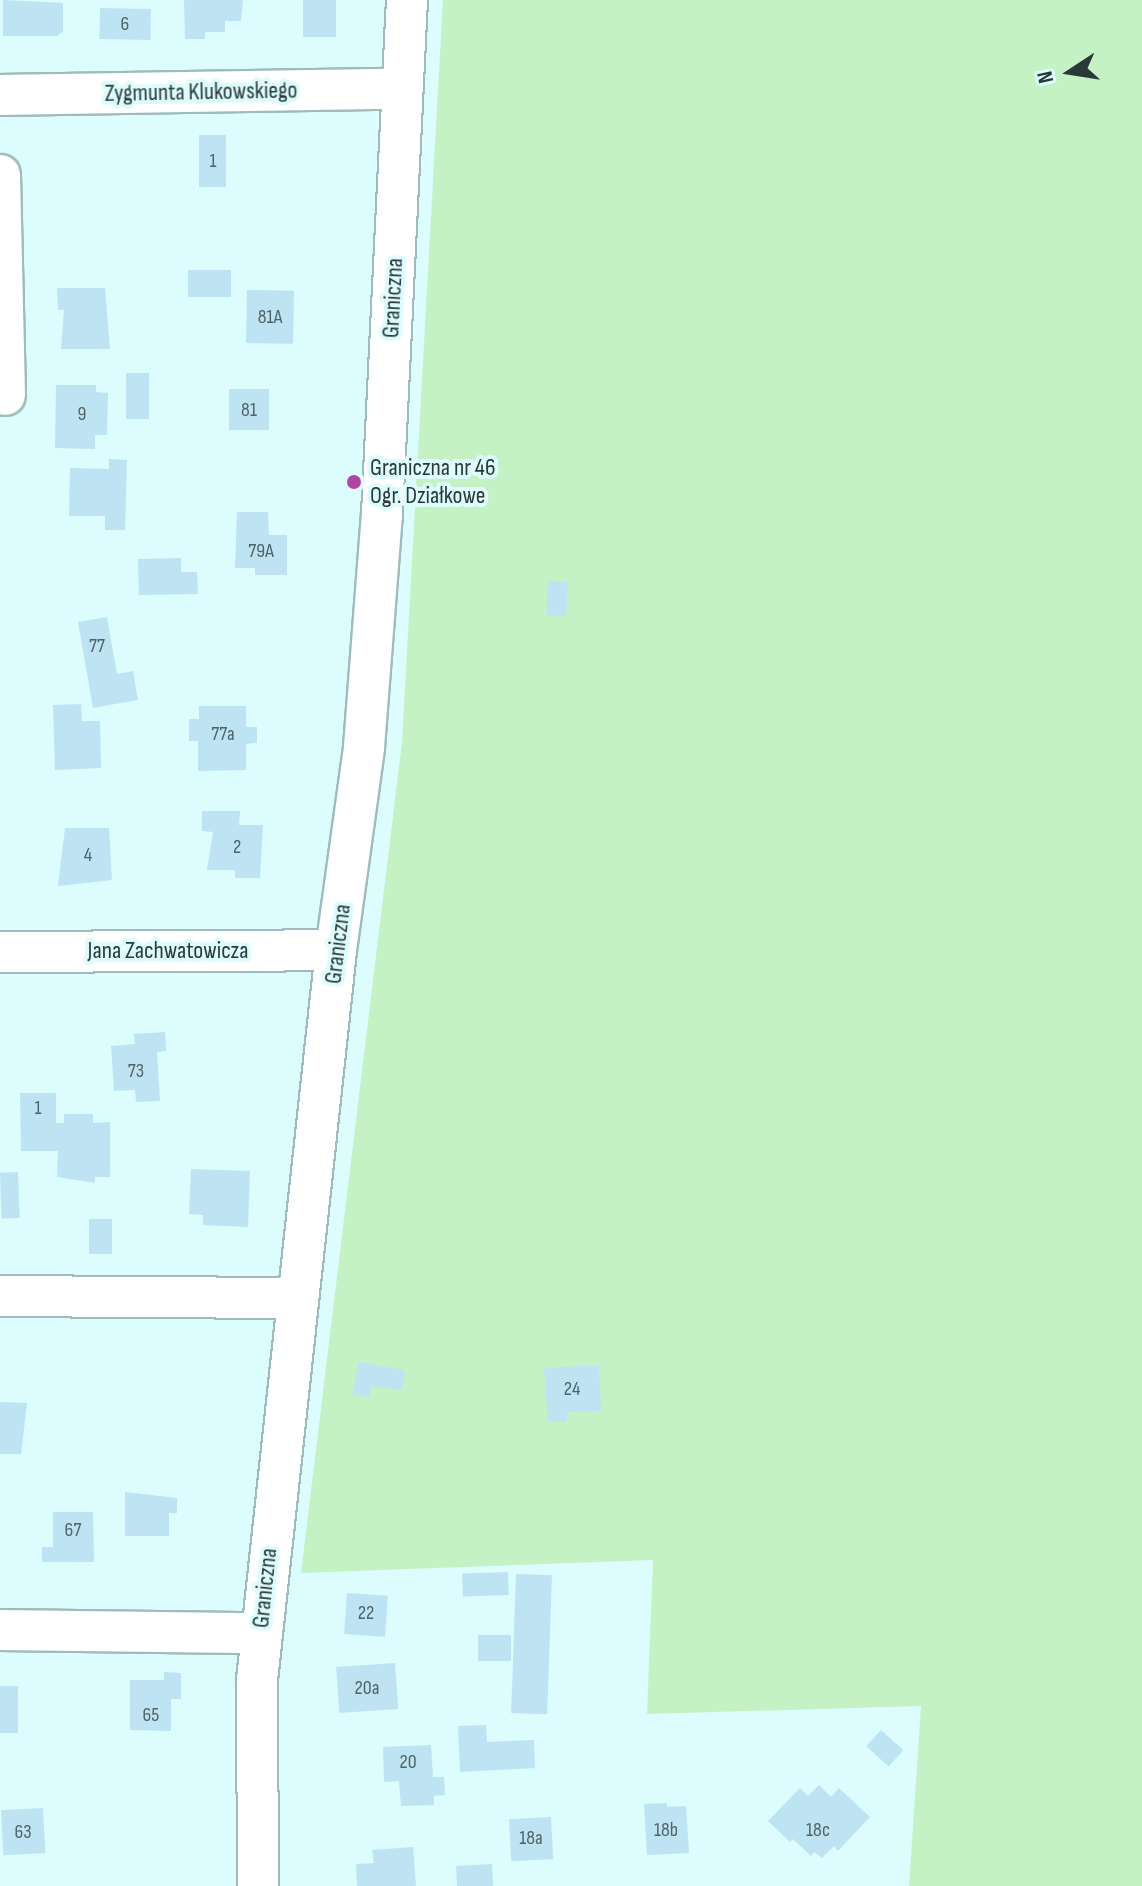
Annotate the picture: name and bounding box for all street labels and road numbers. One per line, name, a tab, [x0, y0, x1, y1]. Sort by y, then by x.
street label: Zygmunta Klukowskiego	[104, 76, 298, 108]
street label: Graniczna	[377, 257, 409, 339]
street label: Graniczna	[319, 903, 357, 985]
street label: Jana Zachwatowicza	[88, 937, 248, 965]
street label: Graniczna	[246, 1547, 284, 1629]

